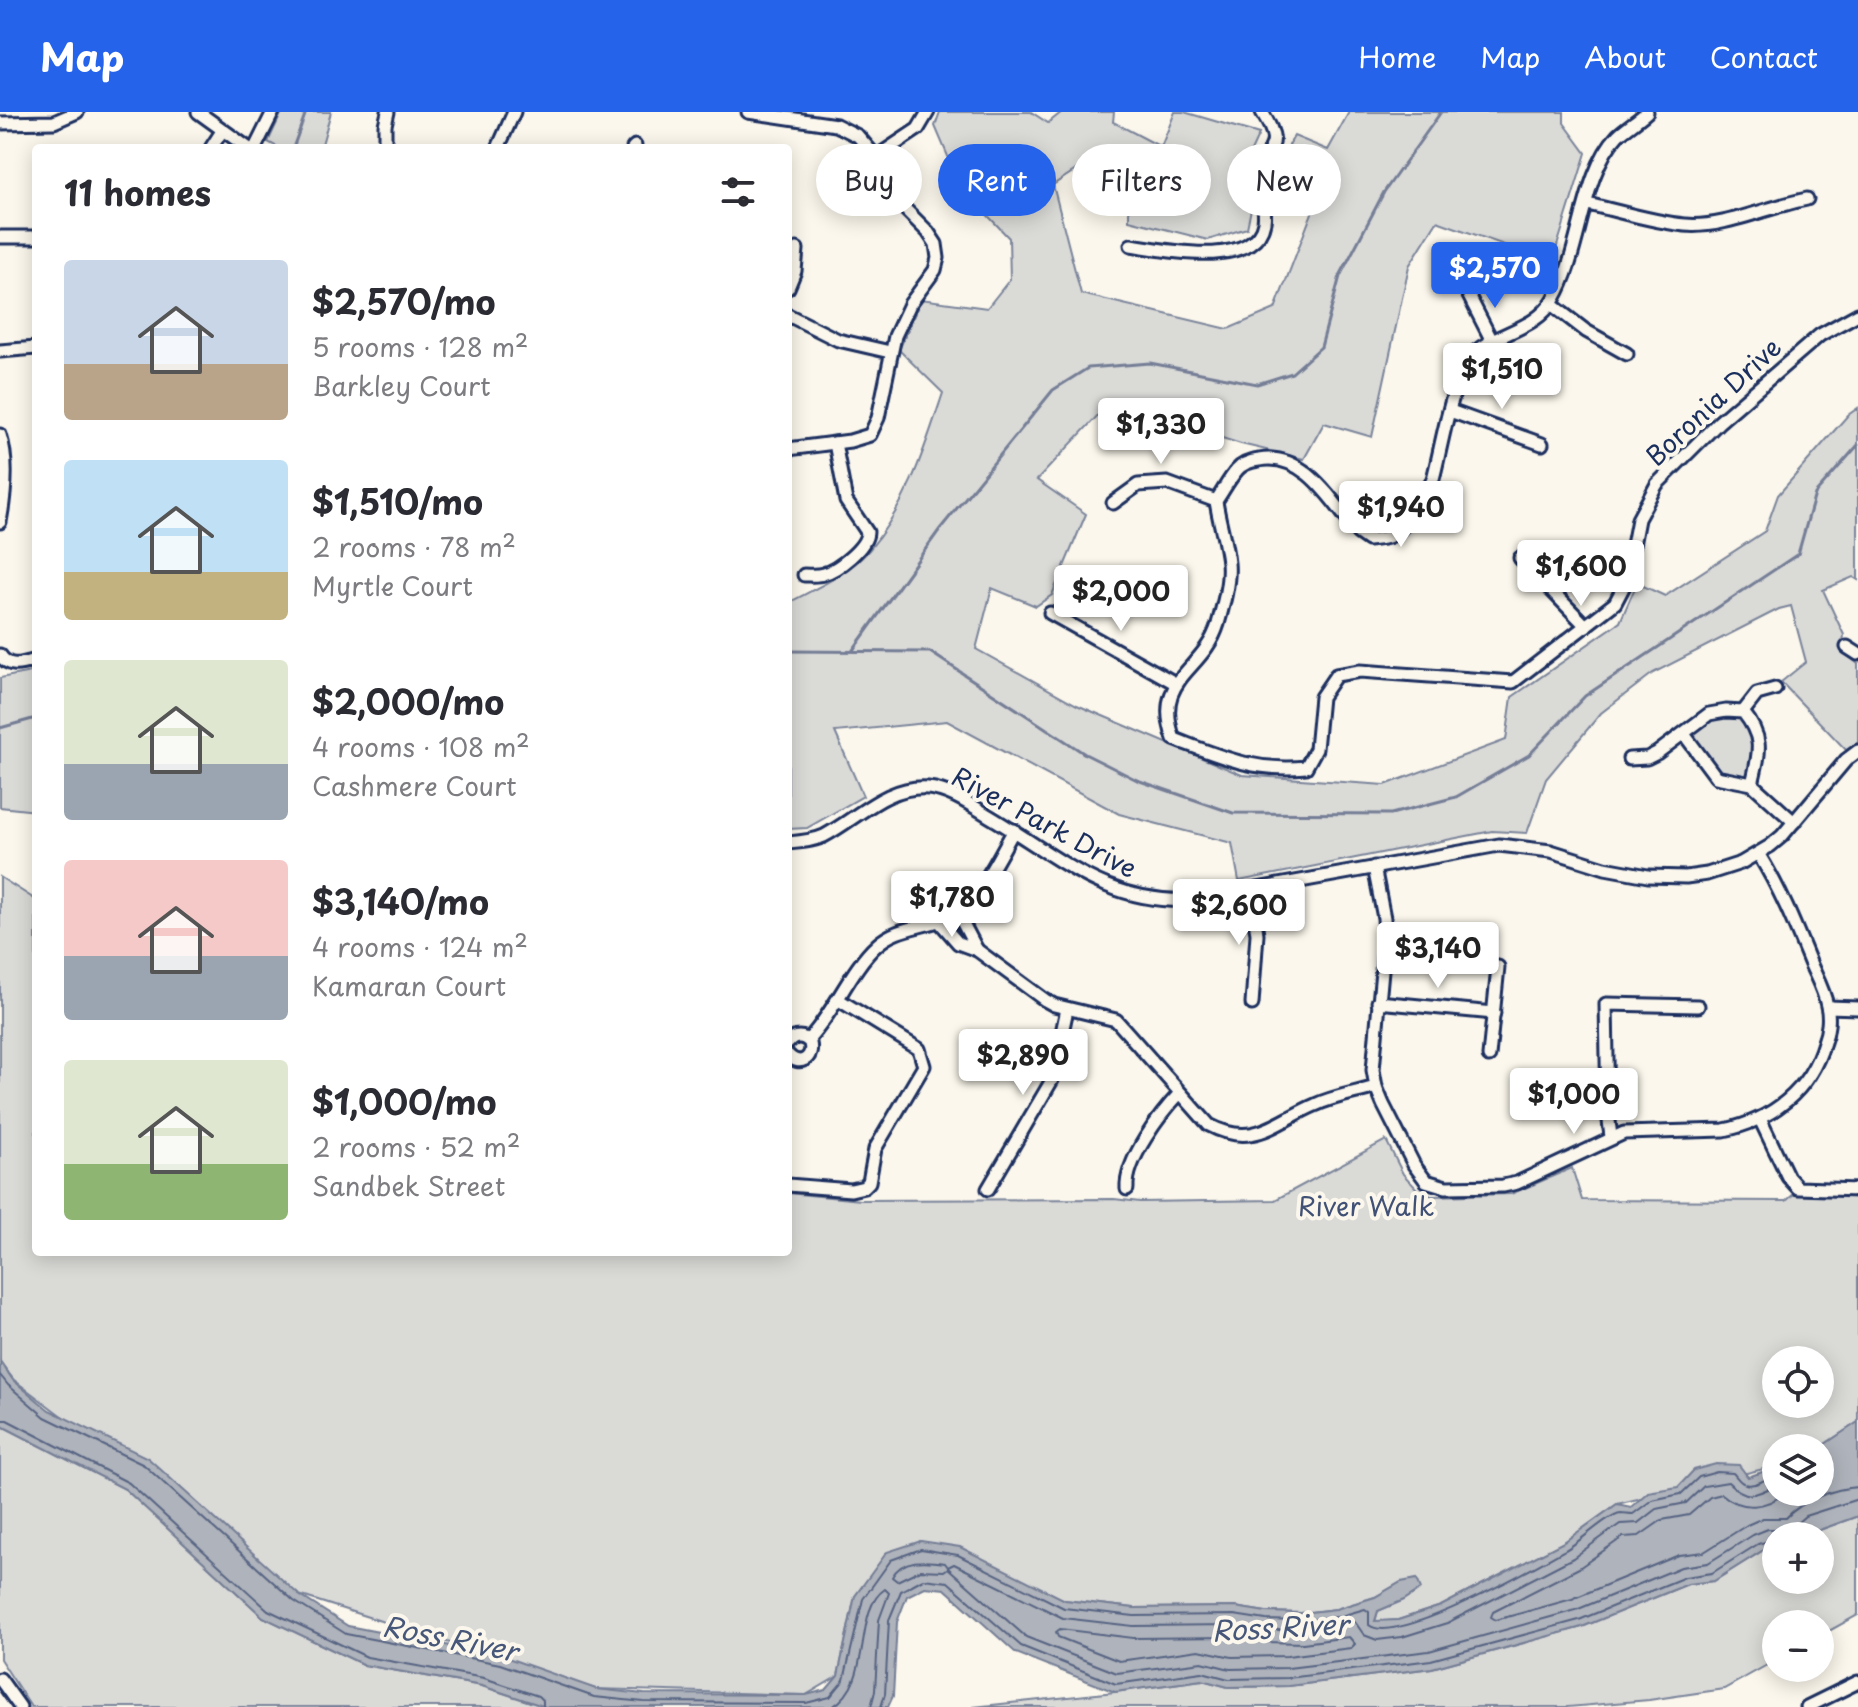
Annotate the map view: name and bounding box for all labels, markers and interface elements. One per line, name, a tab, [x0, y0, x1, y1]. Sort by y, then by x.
text: Map	[40, 28, 124, 85]
text: Home	[1358, 35, 1436, 78]
text: Map	[1480, 35, 1540, 78]
text: About	[1584, 35, 1666, 78]
text: Contact	[1710, 35, 1818, 78]
chip: Buy	[816, 144, 922, 216]
chip: Rent	[938, 144, 1056, 216]
chip: Filters	[1072, 144, 1211, 216]
chip: New	[1227, 144, 1341, 216]
text: 11 homes	[64, 166, 211, 218]
icon: filters	[716, 170, 760, 214]
pin: $2,570	[1430, 242, 1560, 310]
text: $2,570	[1449, 248, 1541, 287]
text: $2,570/mo	[312, 275, 495, 327]
icon: home	[128, 292, 224, 388]
text: 5 rooms · 128 m²	[312, 327, 528, 366]
street label: Boronia Drive	[1636, 328, 1790, 474]
pin: $1,510	[1437, 343, 1567, 411]
text: $1,510	[1461, 349, 1543, 388]
text: Barkley Court	[312, 366, 491, 405]
pin: $1,330	[1096, 398, 1226, 466]
text: $1,330	[1116, 404, 1206, 443]
text: $1,510/mo	[312, 475, 483, 527]
pin: $1,940	[1336, 481, 1466, 549]
text: $1,940	[1357, 487, 1445, 526]
icon: home	[128, 492, 224, 588]
text: 2 rooms · 78 m²	[312, 527, 516, 566]
pin: $1,600	[1516, 540, 1646, 608]
text: $1,600	[1535, 546, 1627, 585]
pin: $2,000	[1056, 565, 1186, 633]
text: Myrtle Court	[312, 566, 473, 605]
text: $2,000	[1072, 571, 1170, 610]
text: $2,000/mo	[312, 675, 504, 727]
icon: home	[128, 692, 224, 788]
text: 4 rooms · 108 m²	[312, 727, 530, 766]
street label: River Park Drive	[945, 756, 1144, 887]
text: Cashmere Court	[312, 766, 517, 805]
pin: $1,780	[887, 871, 1017, 939]
text: $3,140/mo	[312, 875, 489, 927]
text: $1,780	[909, 877, 995, 916]
pin: $2,600	[1174, 879, 1304, 947]
text: $2,600	[1191, 885, 1287, 924]
icon: home	[128, 892, 224, 988]
pin: $3,140	[1373, 922, 1503, 990]
text: 4 rooms · 124 m²	[312, 927, 528, 966]
text: $3,140	[1395, 928, 1481, 967]
text: Kamaran Court	[312, 966, 506, 1005]
pin: $2,890	[958, 1029, 1088, 1097]
text: $2,890	[977, 1035, 1069, 1074]
pin: $1,000	[1509, 1068, 1639, 1136]
text: $1,000	[1528, 1074, 1620, 1113]
text: $1,000/mo	[312, 1075, 497, 1127]
icon: home	[128, 1092, 224, 1188]
text: 2 rooms · 52 m²	[312, 1127, 520, 1166]
text: Sandbek Street	[312, 1166, 505, 1205]
park label: River Walk	[1298, 1186, 1434, 1225]
map controls	[1762, 1346, 1834, 1682]
button: locate	[1762, 1346, 1834, 1418]
button: layers	[1762, 1434, 1834, 1506]
button: +	[1762, 1522, 1834, 1594]
water label: Ross River	[1211, 1601, 1352, 1652]
water label: Ross River	[379, 1603, 525, 1672]
button: −	[1762, 1610, 1834, 1682]

